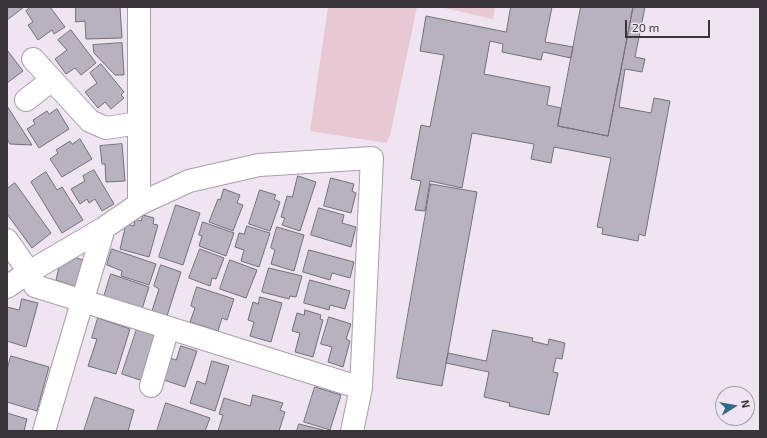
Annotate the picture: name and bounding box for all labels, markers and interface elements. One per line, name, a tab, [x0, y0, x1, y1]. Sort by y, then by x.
scale bar	[627, 12, 712, 38]
text: 20 m	[632, 20, 659, 34]
north arrow	[715, 386, 755, 426]
text: N	[739, 399, 753, 409]

